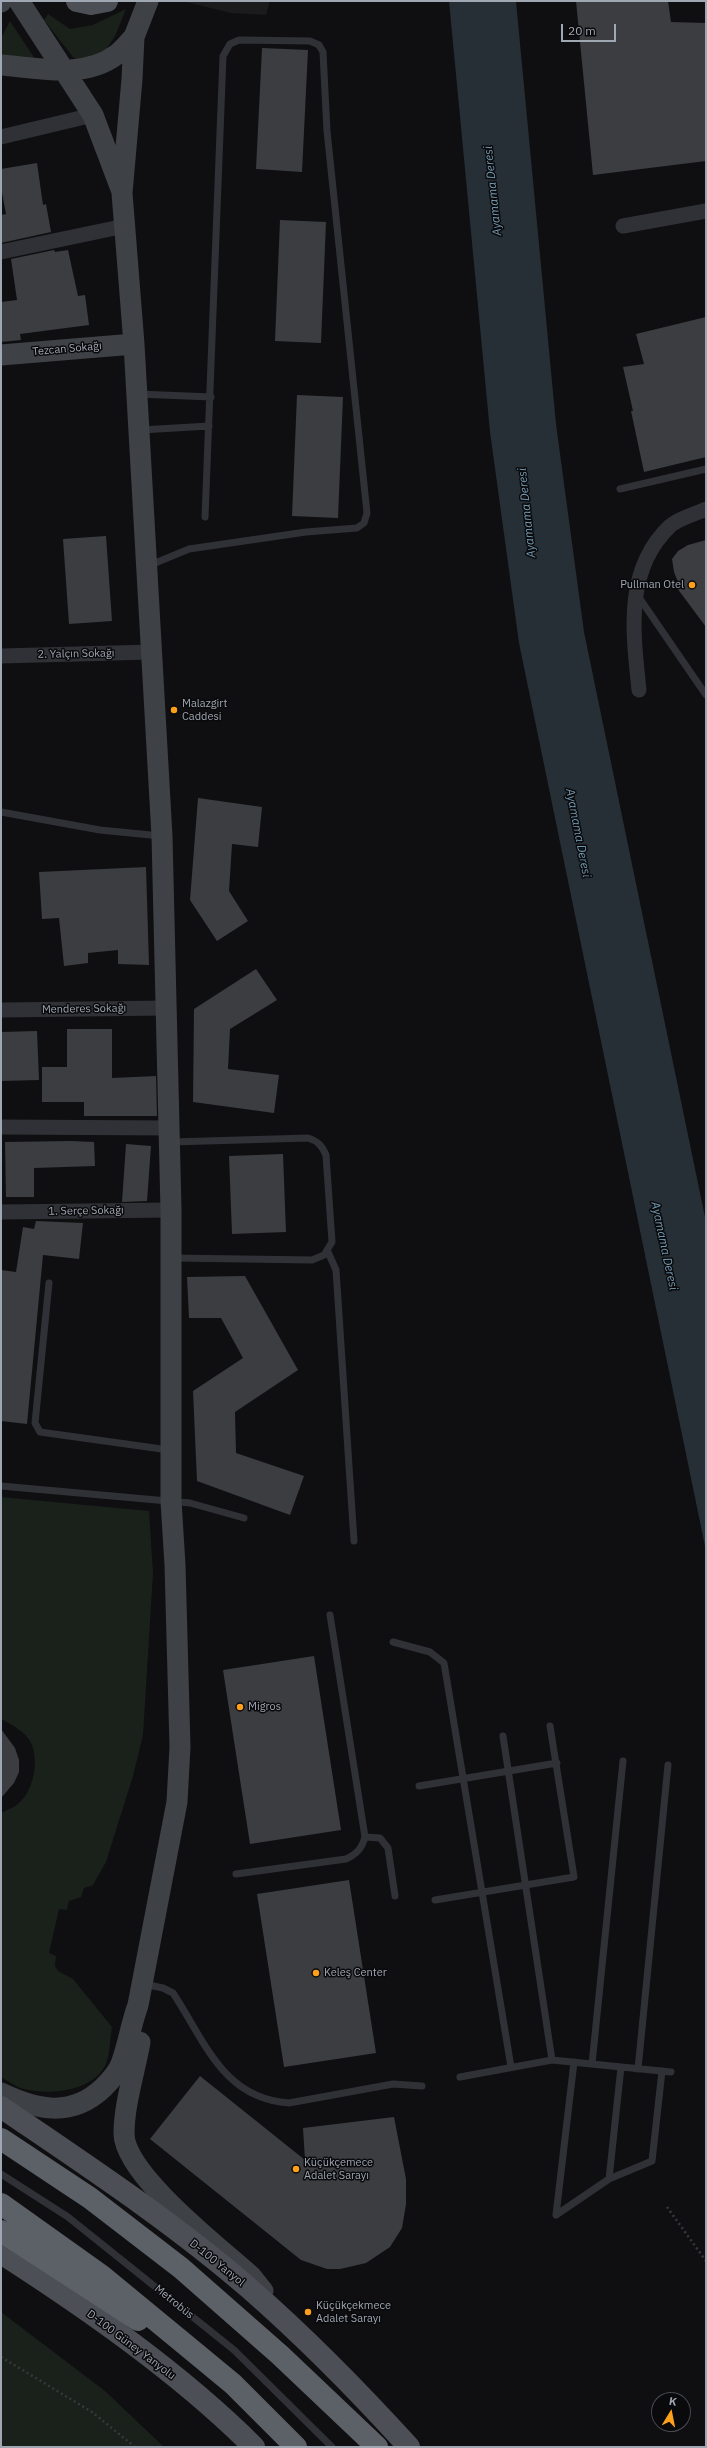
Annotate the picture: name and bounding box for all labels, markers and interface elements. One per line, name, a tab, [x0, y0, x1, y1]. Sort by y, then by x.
scale bar	[563, 16, 618, 42]
text: 20 m	[568, 23, 596, 38]
water label: Ayamama Deresi	[481, 145, 505, 237]
street label: Tezcan Sokağı	[32, 339, 102, 359]
water label: Ayamama Deresi	[515, 467, 539, 559]
place label: Pullman Otel	[620, 578, 684, 592]
marker: Pullman Otel	[687, 580, 697, 590]
street label: 2. Yalçın Sokağı	[37, 647, 115, 661]
place label: Malazgirt Caddesi	[182, 697, 227, 723]
marker: Malazgirt Caddesi	[169, 705, 179, 715]
water label: Ayamama Deresi	[562, 787, 594, 879]
street label: Menderes Sokağı	[42, 1002, 126, 1016]
water label: Ayamama Deresi	[648, 1200, 680, 1292]
street label: 1. Serçe Sokağı	[48, 1204, 124, 1218]
place label: Migros	[248, 1700, 281, 1714]
marker: Migros	[235, 1702, 245, 1712]
place label: Keleş Center	[324, 1966, 387, 1980]
marker: Keleş Center	[311, 1968, 321, 1978]
place label: Küçükçemece Adalet Sarayı	[304, 2156, 373, 2182]
marker: Küçükçemece Adalet Sarayı	[291, 2164, 301, 2174]
street label: D-100 Yanyol	[187, 2237, 247, 2289]
street label: Metrobüs	[152, 2282, 196, 2322]
place label: Küçükçekmece Adalet Sarayı	[316, 2299, 391, 2325]
street label: D-100 Güney Yanyolu	[84, 2307, 178, 2383]
marker: Küçükçekmece Adalet Sarayı	[303, 2307, 313, 2317]
north arrow	[651, 2392, 691, 2432]
text: K	[668, 2394, 678, 2409]

